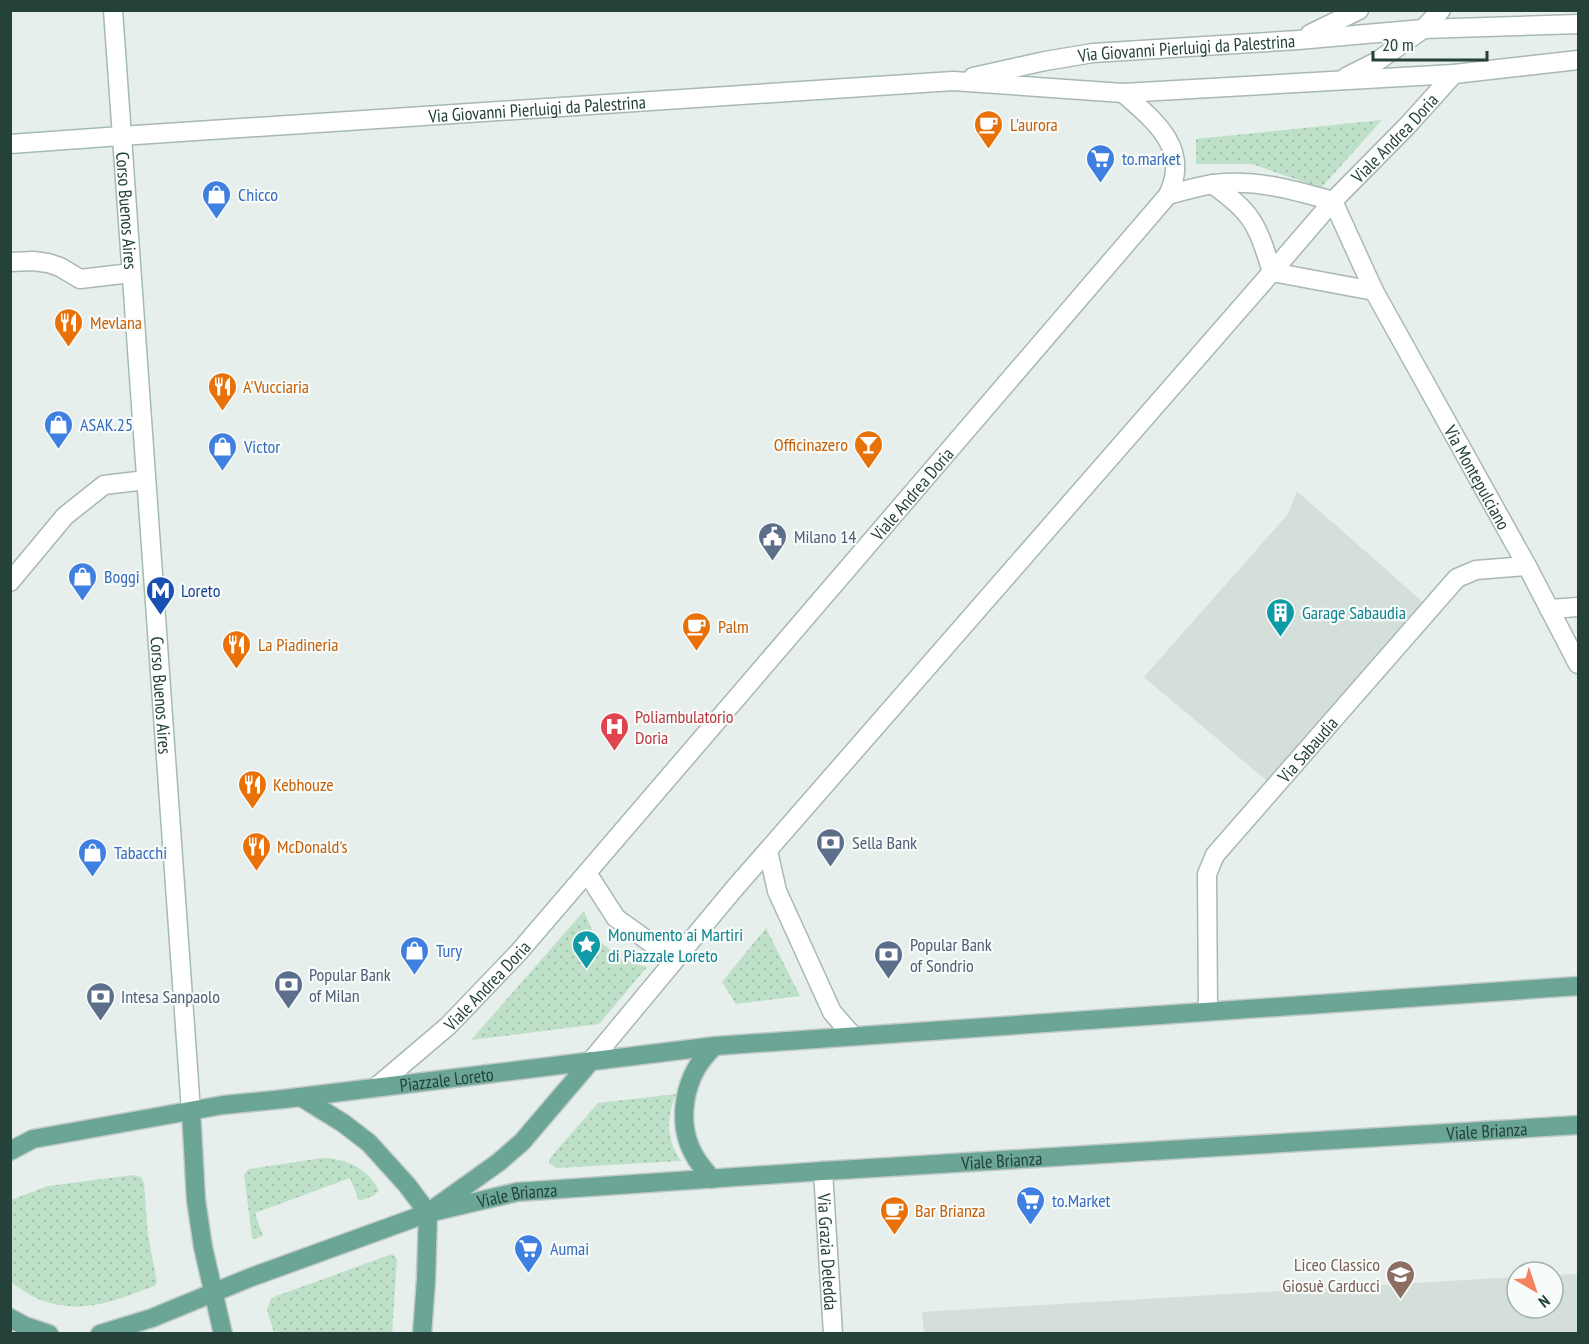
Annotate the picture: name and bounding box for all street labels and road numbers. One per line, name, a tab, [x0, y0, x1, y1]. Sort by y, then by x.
street label: Via Giovanni Pierluigi da Palestrina	[1075, 29, 1296, 67]
street label: Viale Andrea Doria	[1345, 88, 1443, 188]
street label: Via Giovanni Pierluigi da Palestrina	[427, 90, 646, 127]
street label: Corso Buenos Aires	[112, 151, 143, 270]
street label: Via Montepulciano	[1439, 420, 1516, 534]
street label: Viale Andrea Doria	[865, 442, 958, 546]
street label: Corso Buenos Aires	[146, 636, 177, 755]
street label: Via Sabaudia	[1272, 712, 1342, 788]
street label: Viale Andrea Doria	[438, 936, 535, 1036]
street label: Piazzale Loreto	[398, 1062, 495, 1096]
street label: Viale Brianza	[1445, 1117, 1528, 1145]
street label: Viale Brianza	[960, 1146, 1043, 1174]
street label: Viale Brianza	[474, 1178, 558, 1213]
street label: Via Grazia Deledda	[813, 1192, 843, 1311]

